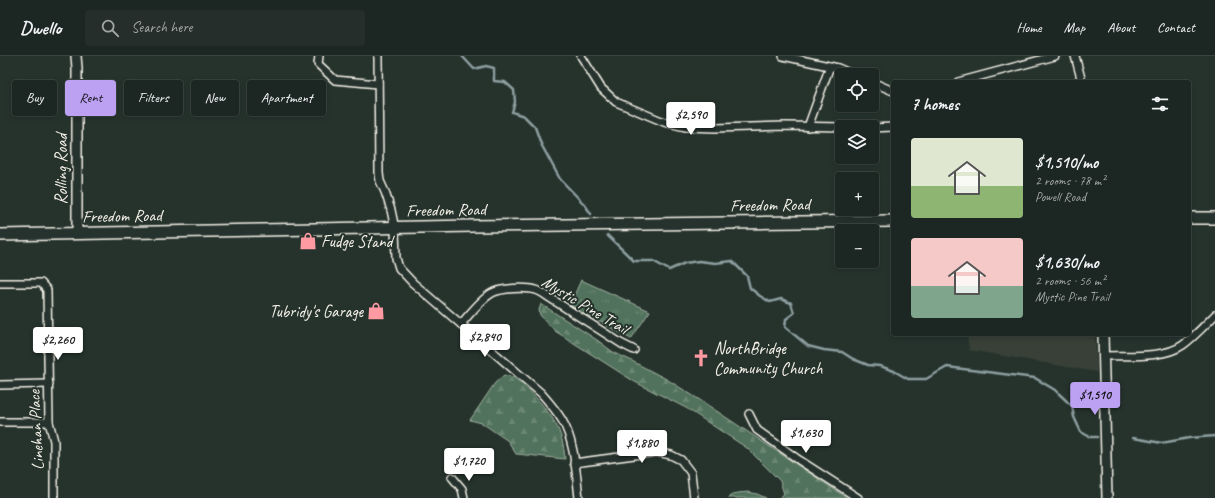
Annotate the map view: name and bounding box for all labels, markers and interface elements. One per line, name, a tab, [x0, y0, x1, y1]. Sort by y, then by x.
search box	[85, 10, 365, 46]
text: Dwello	[20, 16, 61, 40]
icon: search	[99, 17, 121, 39]
text: Search here	[131, 18, 192, 37]
text: Home	[1016, 19, 1042, 36]
text: Map	[1064, 19, 1085, 36]
text: About	[1107, 19, 1135, 36]
text: Contact	[1157, 19, 1195, 36]
map controls	[835, 68, 879, 268]
button: locate	[835, 68, 879, 112]
chip: Buy	[12, 80, 57, 116]
chip: Rent	[65, 80, 116, 116]
chip: Filters	[124, 80, 183, 116]
chip: New	[191, 80, 239, 116]
chip: Apartment	[247, 80, 326, 116]
icon: filters	[1149, 93, 1171, 115]
text: 7 homes	[911, 94, 959, 115]
pin: $2,590	[658, 102, 724, 136]
text: $2,590	[675, 107, 707, 123]
button: layers	[835, 120, 879, 164]
street label: Rolling Road	[51, 130, 72, 204]
text: $1,510/mo	[1035, 152, 1098, 173]
icon: home	[943, 154, 991, 202]
button: +	[835, 172, 879, 216]
text: 2 rooms · 78 m²	[1035, 173, 1105, 189]
text: Powell Road	[1035, 189, 1086, 205]
street label: Freedom Road	[730, 194, 812, 216]
street label: Freedom Road	[406, 199, 488, 221]
street label: Freedom Road	[82, 205, 164, 227]
button: −	[835, 224, 879, 268]
shop icon: Fudge Stand	[298, 231, 318, 251]
place label: Fudge Stand	[321, 231, 396, 252]
text: $1,630/mo	[1035, 252, 1099, 273]
icon: home	[943, 254, 991, 302]
street label: Mystic Pine Trail	[538, 271, 635, 341]
text: 2 rooms · 56 m²	[1035, 273, 1105, 289]
text: Mystic Pine Trail	[1035, 289, 1109, 305]
place label: Tubridy's Garage	[269, 301, 364, 322]
shop icon: Tubridy's Garage	[366, 301, 386, 321]
pin: $2,840	[452, 324, 518, 358]
pin: $2,260	[25, 327, 91, 361]
text: $2,840	[469, 329, 501, 345]
text: $2,260	[42, 332, 74, 348]
place label: NorthBridge Community Church	[714, 338, 823, 379]
church icon: NorthBridge Community Church	[691, 348, 711, 368]
pin: $1,510	[1062, 382, 1128, 416]
text: $1,510	[1079, 387, 1111, 403]
street label: Linehan Place	[23, 388, 49, 471]
pin: $1,630	[773, 420, 839, 454]
text: $1,630	[790, 425, 822, 441]
pin: $1,880	[609, 430, 675, 464]
text: $1,880	[626, 435, 658, 451]
pin: $1,720	[436, 448, 502, 482]
text: $1,720	[453, 453, 485, 469]

